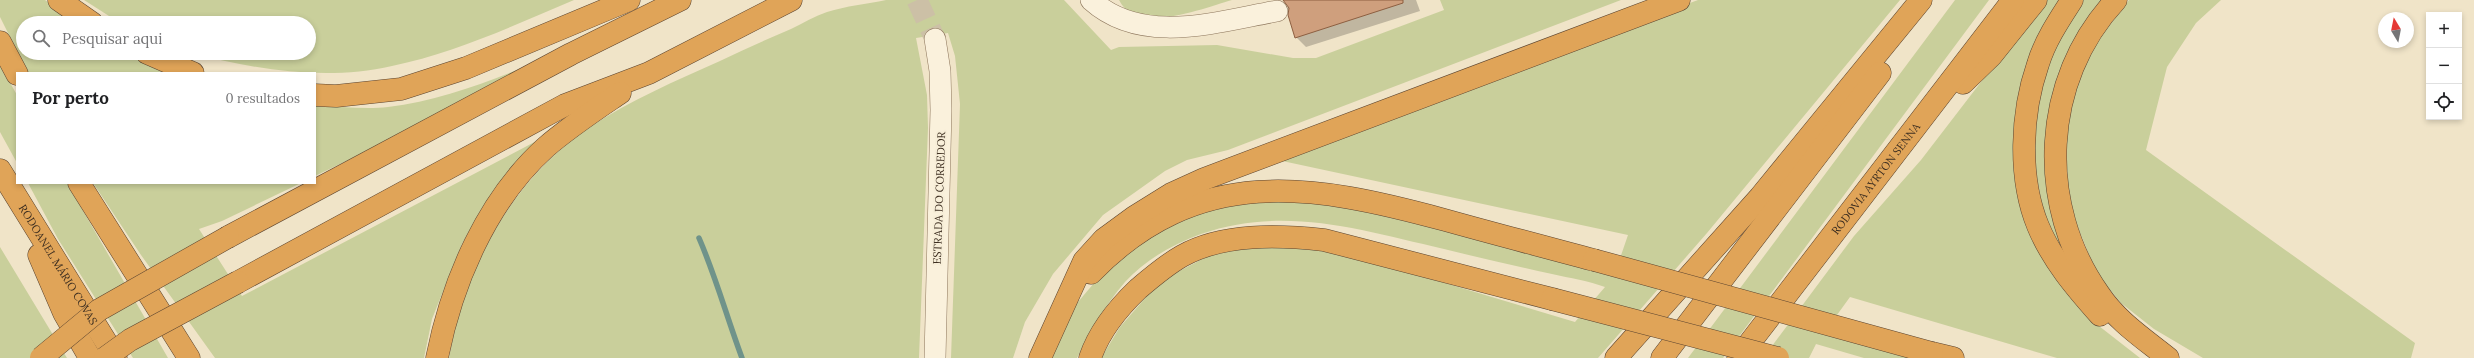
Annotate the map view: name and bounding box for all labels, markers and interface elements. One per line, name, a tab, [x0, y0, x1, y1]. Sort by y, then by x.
north arrow	[2378, 12, 2414, 48]
map controls	[2426, 12, 2462, 120]
button: +	[2426, 12, 2462, 48]
search box	[16, 16, 316, 60]
icon: search	[30, 27, 52, 49]
text: Pesquisar aqui	[62, 29, 162, 48]
button: −	[2426, 48, 2462, 84]
button: locate	[2426, 84, 2462, 120]
text: Por perto	[32, 87, 109, 109]
text: 0 resultados	[225, 90, 300, 107]
street label: RODOVIA AYRTON SENNA	[1828, 119, 1924, 237]
street label: ESTRADA DO CORREDOR	[930, 131, 948, 265]
street label: RODOANEL MÁRIO COVAS	[16, 202, 101, 327]

